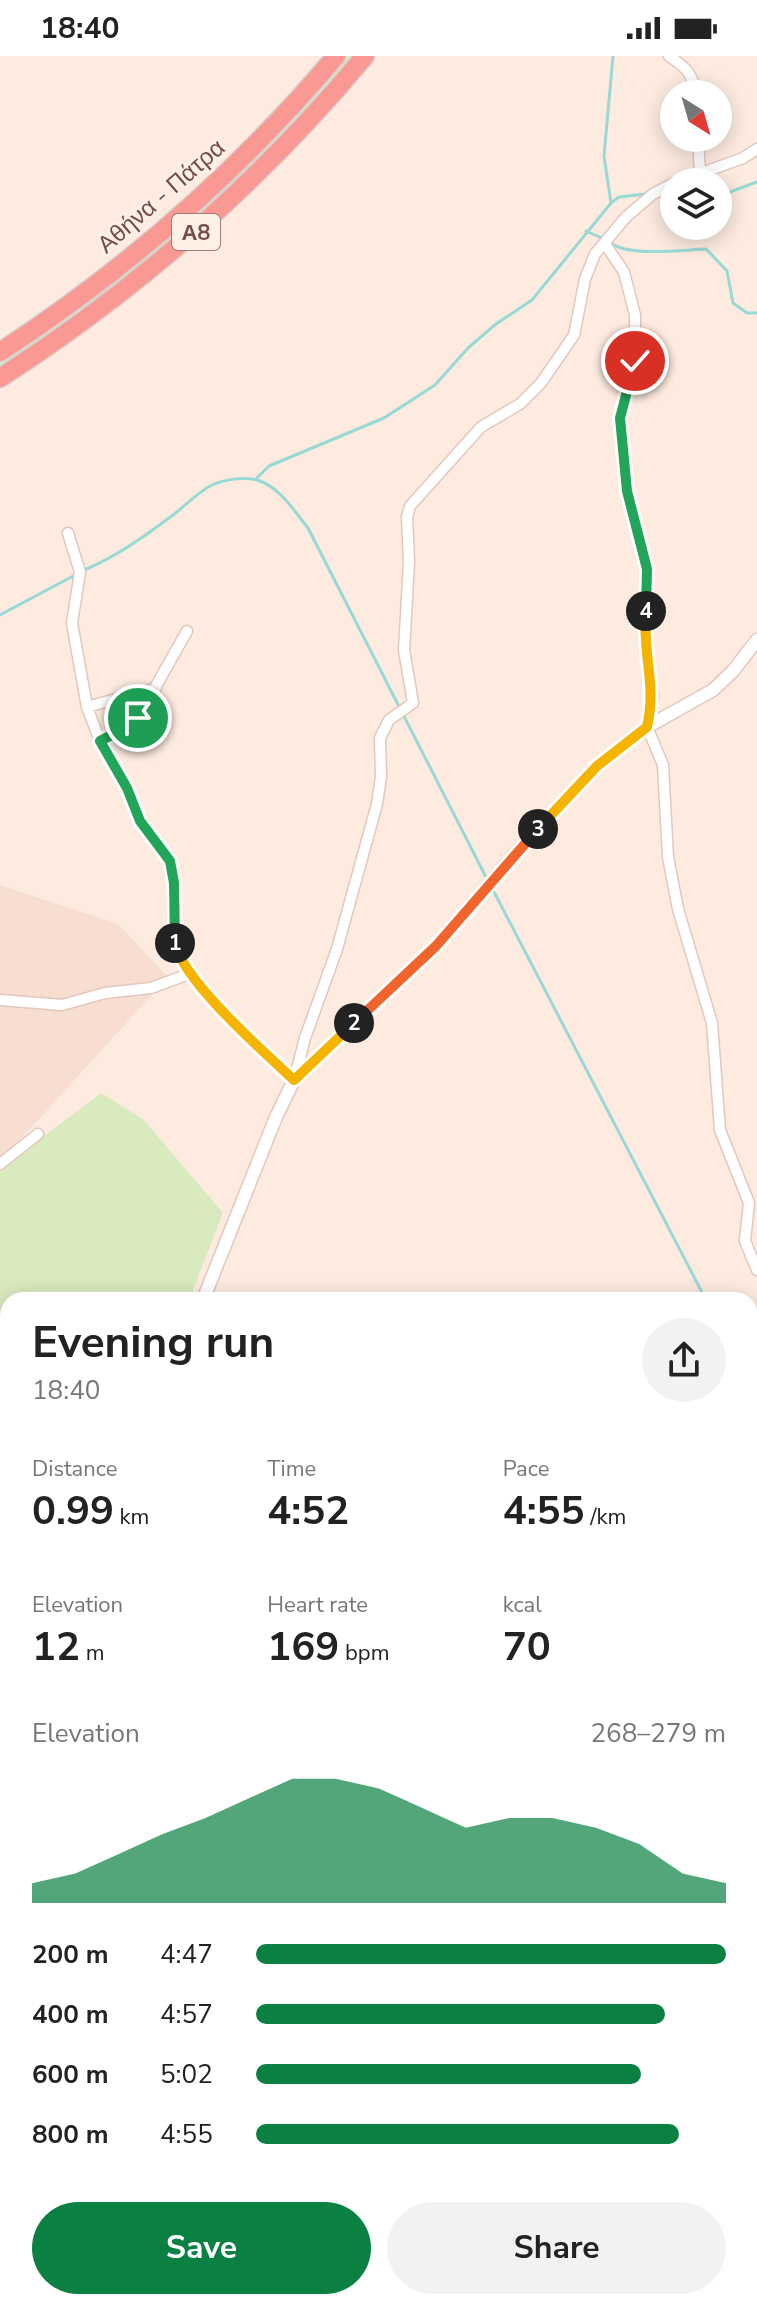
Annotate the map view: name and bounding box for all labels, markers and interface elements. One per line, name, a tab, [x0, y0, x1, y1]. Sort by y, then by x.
text: 18:40	[40, 8, 119, 49]
north arrow	[660, 80, 732, 152]
map controls	[660, 80, 732, 240]
street label: Αθήνα - Πάτρα	[90, 132, 232, 260]
button: layers	[660, 168, 732, 240]
road number: Α8	[172, 214, 220, 250]
pin	[601, 327, 669, 395]
icon: check	[613, 339, 657, 383]
pin: 4	[626, 591, 666, 631]
text: 4	[639, 596, 653, 626]
pin	[104, 684, 172, 752]
icon: arrive	[116, 696, 160, 740]
pin: 3	[518, 809, 558, 849]
text: 3	[531, 814, 545, 844]
pin: 1	[155, 923, 195, 963]
text: 1	[168, 928, 182, 958]
pin: 2	[334, 1003, 374, 1043]
text: 2	[347, 1008, 361, 1038]
text: Evening run	[32, 1313, 274, 1373]
button: share	[642, 1318, 726, 1402]
text: 18:40	[32, 1373, 100, 1408]
text: Distance	[32, 1454, 117, 1484]
text: Time	[267, 1454, 316, 1484]
text: Pace	[503, 1454, 549, 1484]
text: 0.99	[32, 1484, 114, 1538]
text: 4:52	[267, 1484, 349, 1538]
text: 4:55	[503, 1484, 585, 1538]
text: km	[114, 1502, 149, 1532]
text: /km	[585, 1502, 626, 1532]
text: Elevation	[32, 1590, 123, 1620]
text: Heart rate	[267, 1590, 368, 1620]
text: kcal	[503, 1590, 542, 1620]
text: 12	[32, 1620, 80, 1674]
text: 169	[267, 1620, 339, 1674]
text: 70	[503, 1620, 551, 1674]
text: m	[80, 1638, 105, 1668]
text: bpm	[339, 1638, 389, 1668]
text: Elevation	[32, 1716, 140, 1751]
text: 268–279 m	[590, 1716, 726, 1751]
text: 200 m	[32, 1937, 109, 1972]
text: 4:47	[160, 1937, 213, 1972]
text: 400 m	[32, 1997, 109, 2032]
text: 4:57	[160, 1997, 213, 2032]
text: 600 m	[32, 2057, 109, 2092]
text: 5:02	[160, 2057, 213, 2092]
text: 800 m	[32, 2117, 109, 2152]
text: 4:55	[160, 2117, 213, 2152]
button: Save	[32, 2202, 371, 2294]
button: Share	[387, 2202, 726, 2294]

